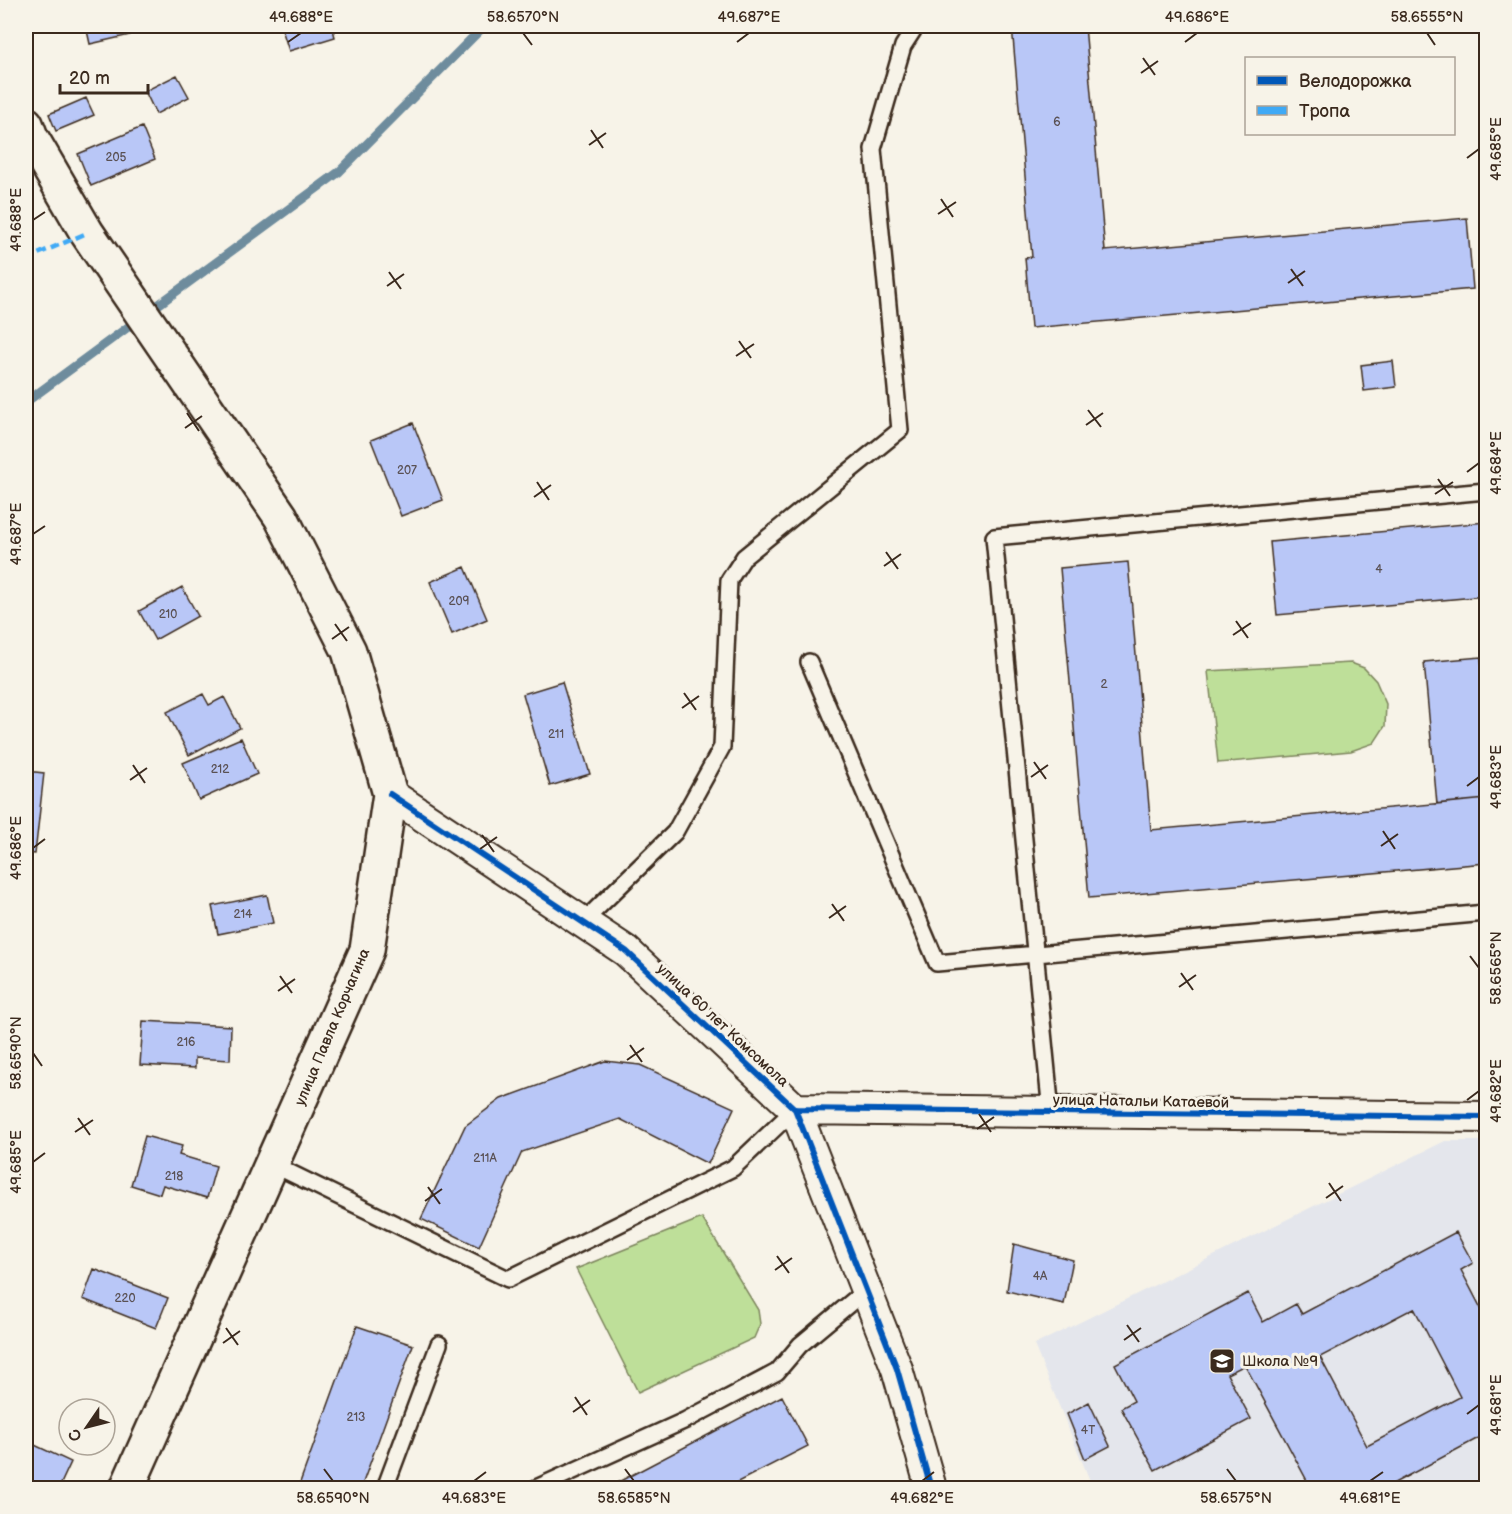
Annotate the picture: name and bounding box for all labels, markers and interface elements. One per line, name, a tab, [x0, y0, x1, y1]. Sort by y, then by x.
text: 49.688°E	[269, 8, 333, 27]
text: 58.6570°N	[487, 8, 559, 27]
text: 49.687°E	[718, 8, 781, 27]
text: 49.686°E	[1165, 8, 1229, 27]
text: 58.6555°N	[1390, 8, 1464, 27]
scale bar	[60, 57, 148, 95]
legend	[1245, 57, 1455, 135]
text: 20 m	[69, 68, 110, 89]
text: Велодорожка	[1299, 71, 1412, 92]
text: Тропа	[1299, 101, 1350, 122]
house number: 6	[1053, 115, 1061, 130]
text: 49.685°E	[1487, 117, 1506, 181]
house number: 205	[105, 150, 127, 165]
text: 49.688°E	[7, 188, 26, 252]
text: 49.684°E	[1487, 431, 1506, 495]
house number: 207	[397, 463, 417, 478]
text: 49.687°E	[7, 502, 26, 565]
house number: 4	[1375, 562, 1383, 577]
house number: 209	[448, 594, 470, 609]
house number: 210	[159, 607, 177, 622]
house number: 2	[1100, 677, 1108, 692]
house number: 211	[548, 727, 564, 742]
text: 49.683°E	[1487, 745, 1506, 809]
house number: 212	[211, 762, 229, 777]
text: 49.686°E	[7, 816, 26, 880]
house number: 214	[234, 907, 253, 922]
text: 58.6565°N	[1487, 931, 1506, 1005]
street label: улица Павла Корчагина	[291, 946, 374, 1109]
street label: улица 60 лет Комсомола	[653, 959, 793, 1091]
text: 58.6590°N	[7, 1016, 26, 1090]
house number: 216	[177, 1035, 195, 1050]
text: 49.682°E	[1487, 1059, 1506, 1123]
street label: улица Натальи Катаевой	[1053, 1090, 1229, 1113]
text: 49.685°E	[7, 1130, 26, 1194]
house number: 211А	[473, 1151, 497, 1166]
house number: 218	[165, 1169, 183, 1184]
house number: 4А	[1033, 1269, 1048, 1284]
house number: 220	[114, 1291, 136, 1306]
school or university icon: Школа №9	[1207, 1346, 1237, 1376]
place label: Школа №9	[1242, 1352, 1318, 1371]
text: 49.681°E	[1487, 1374, 1506, 1436]
north arrow	[57, 1397, 117, 1457]
house number: 213	[347, 1410, 365, 1425]
house number: 4Т	[1081, 1423, 1095, 1438]
text: С	[65, 1425, 87, 1445]
text: 58.6590°N	[296, 1489, 370, 1508]
text: 49.683°E	[442, 1489, 506, 1508]
text: 58.6585°N	[597, 1489, 671, 1508]
text: 49.682°E	[890, 1489, 954, 1508]
text: 58.6575°N	[1200, 1489, 1272, 1508]
text: 49.681°E	[1339, 1489, 1401, 1508]

